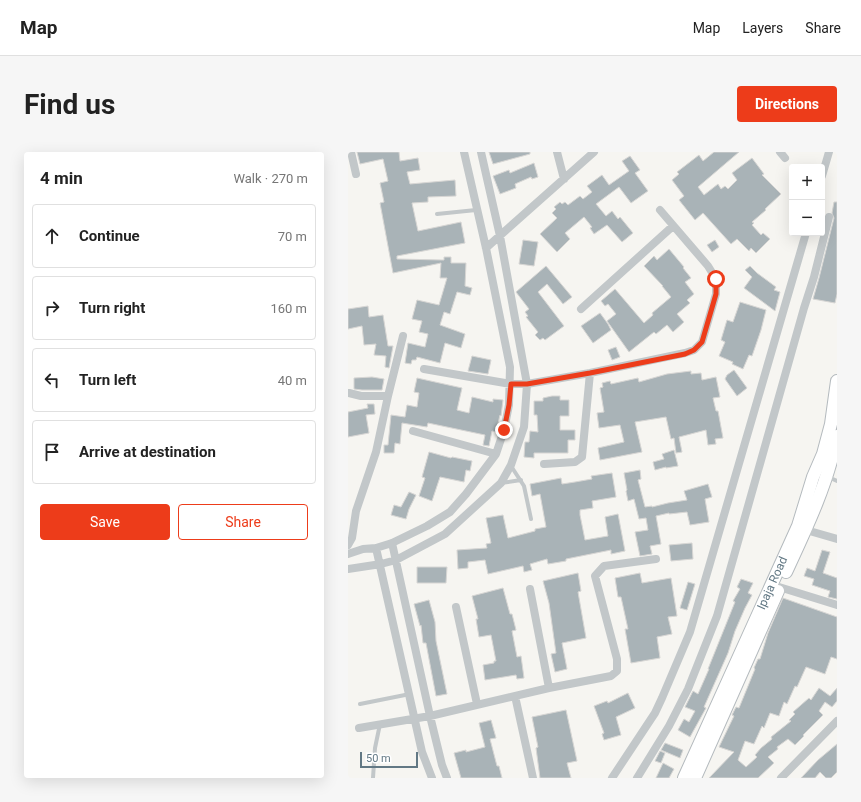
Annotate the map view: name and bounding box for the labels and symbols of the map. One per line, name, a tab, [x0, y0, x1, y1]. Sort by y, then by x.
route start	[707, 270, 725, 288]
route end	[495, 421, 513, 439]
street label: Ipaja Road	[754, 554, 790, 612]
scale bar	[360, 750, 418, 769]

